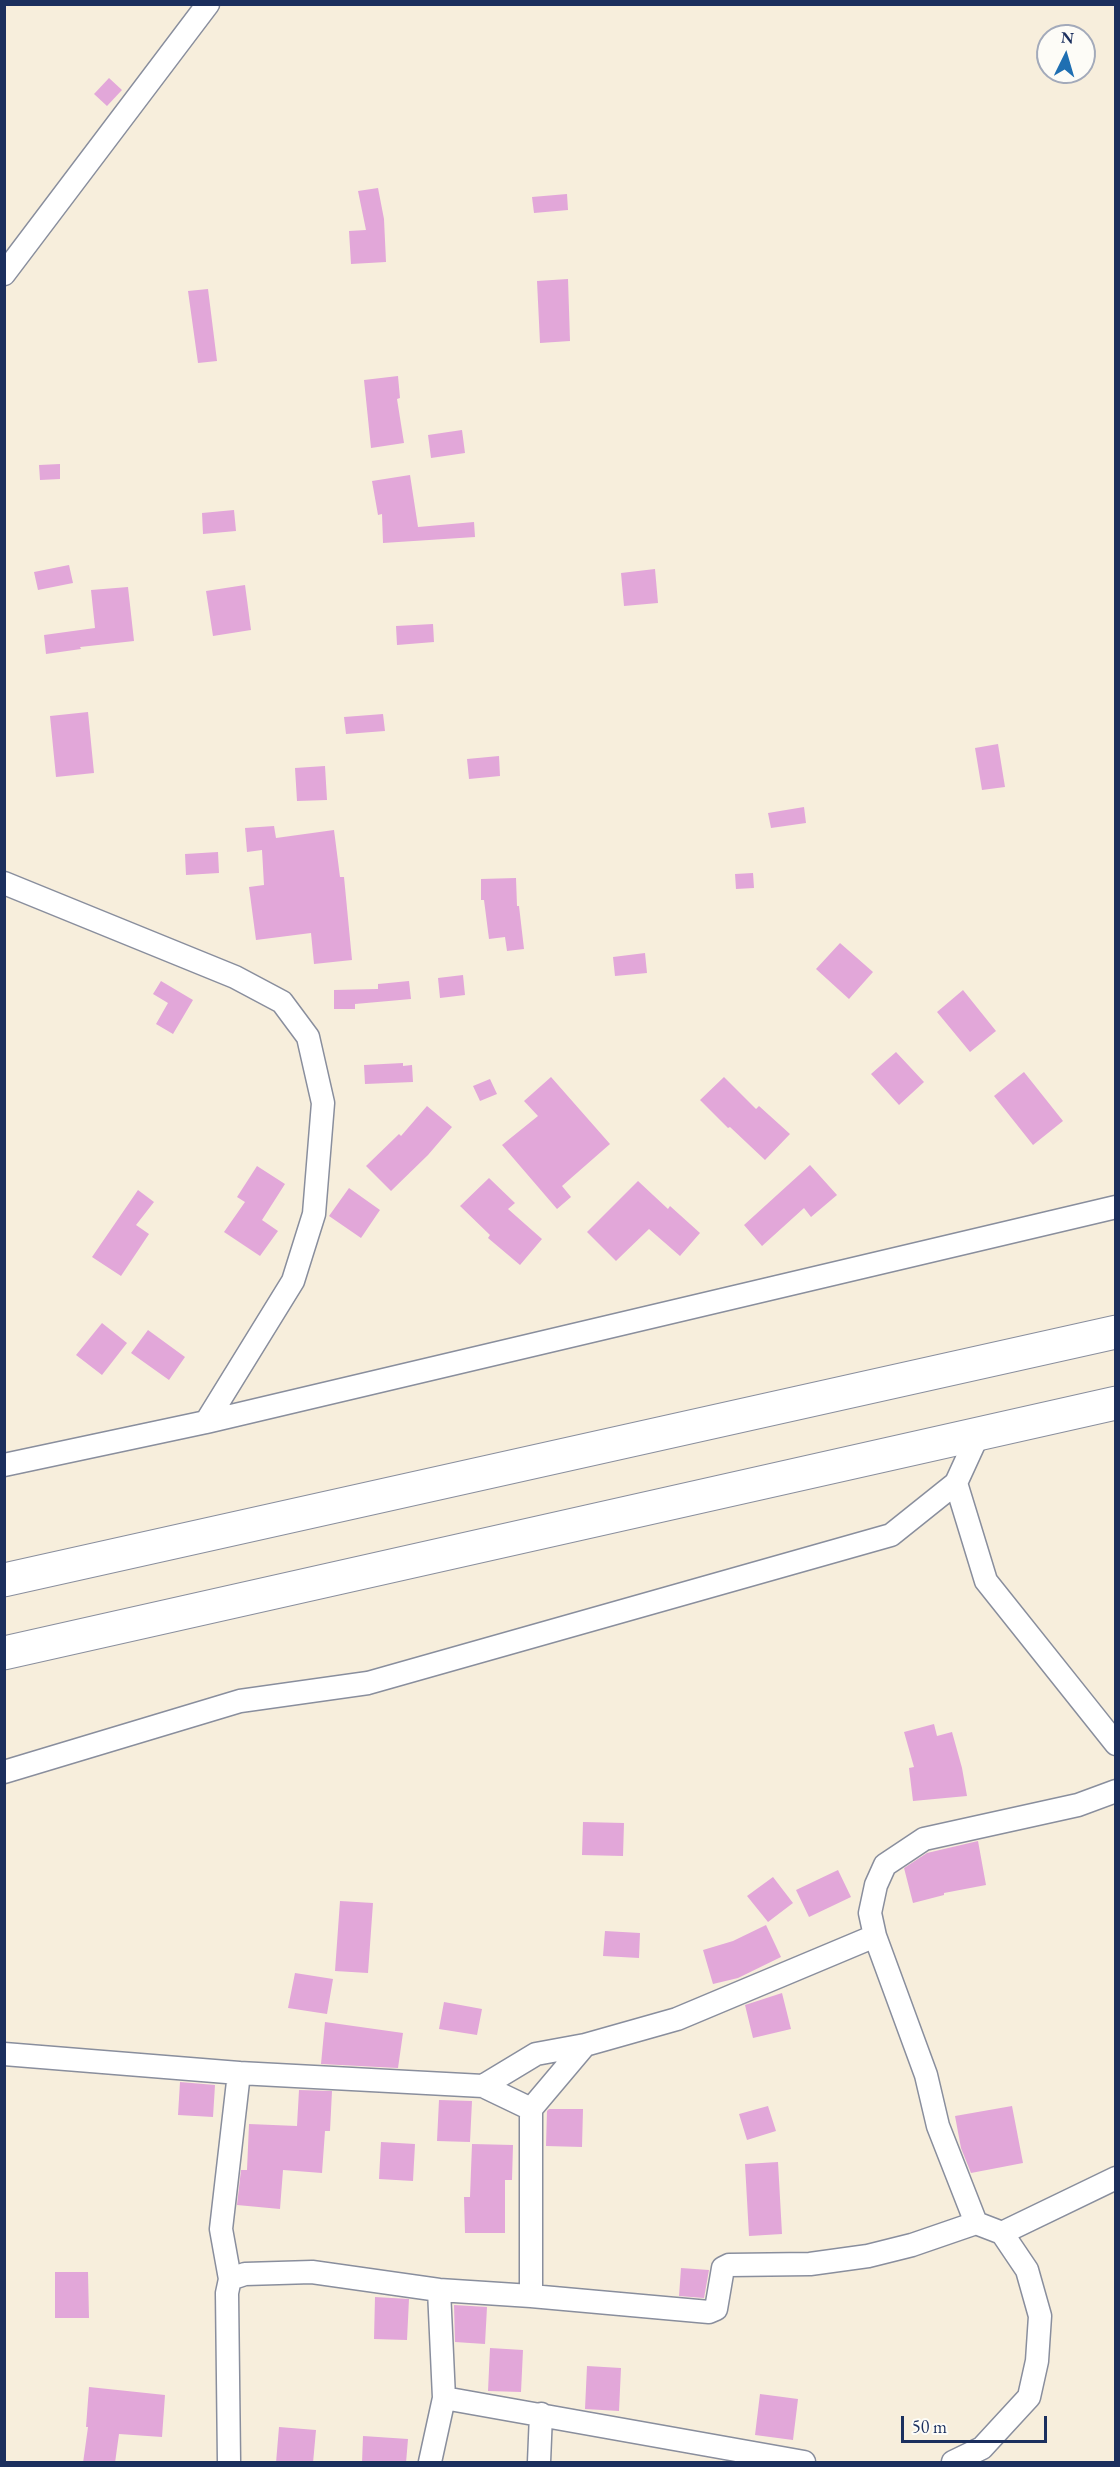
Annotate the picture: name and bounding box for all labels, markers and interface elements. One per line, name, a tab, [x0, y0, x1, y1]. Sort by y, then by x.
north arrow	[1036, 24, 1096, 84]
text: N	[1060, 27, 1075, 49]
scale bar	[904, 2404, 1050, 2442]
text: 50 m	[912, 2415, 947, 2438]

